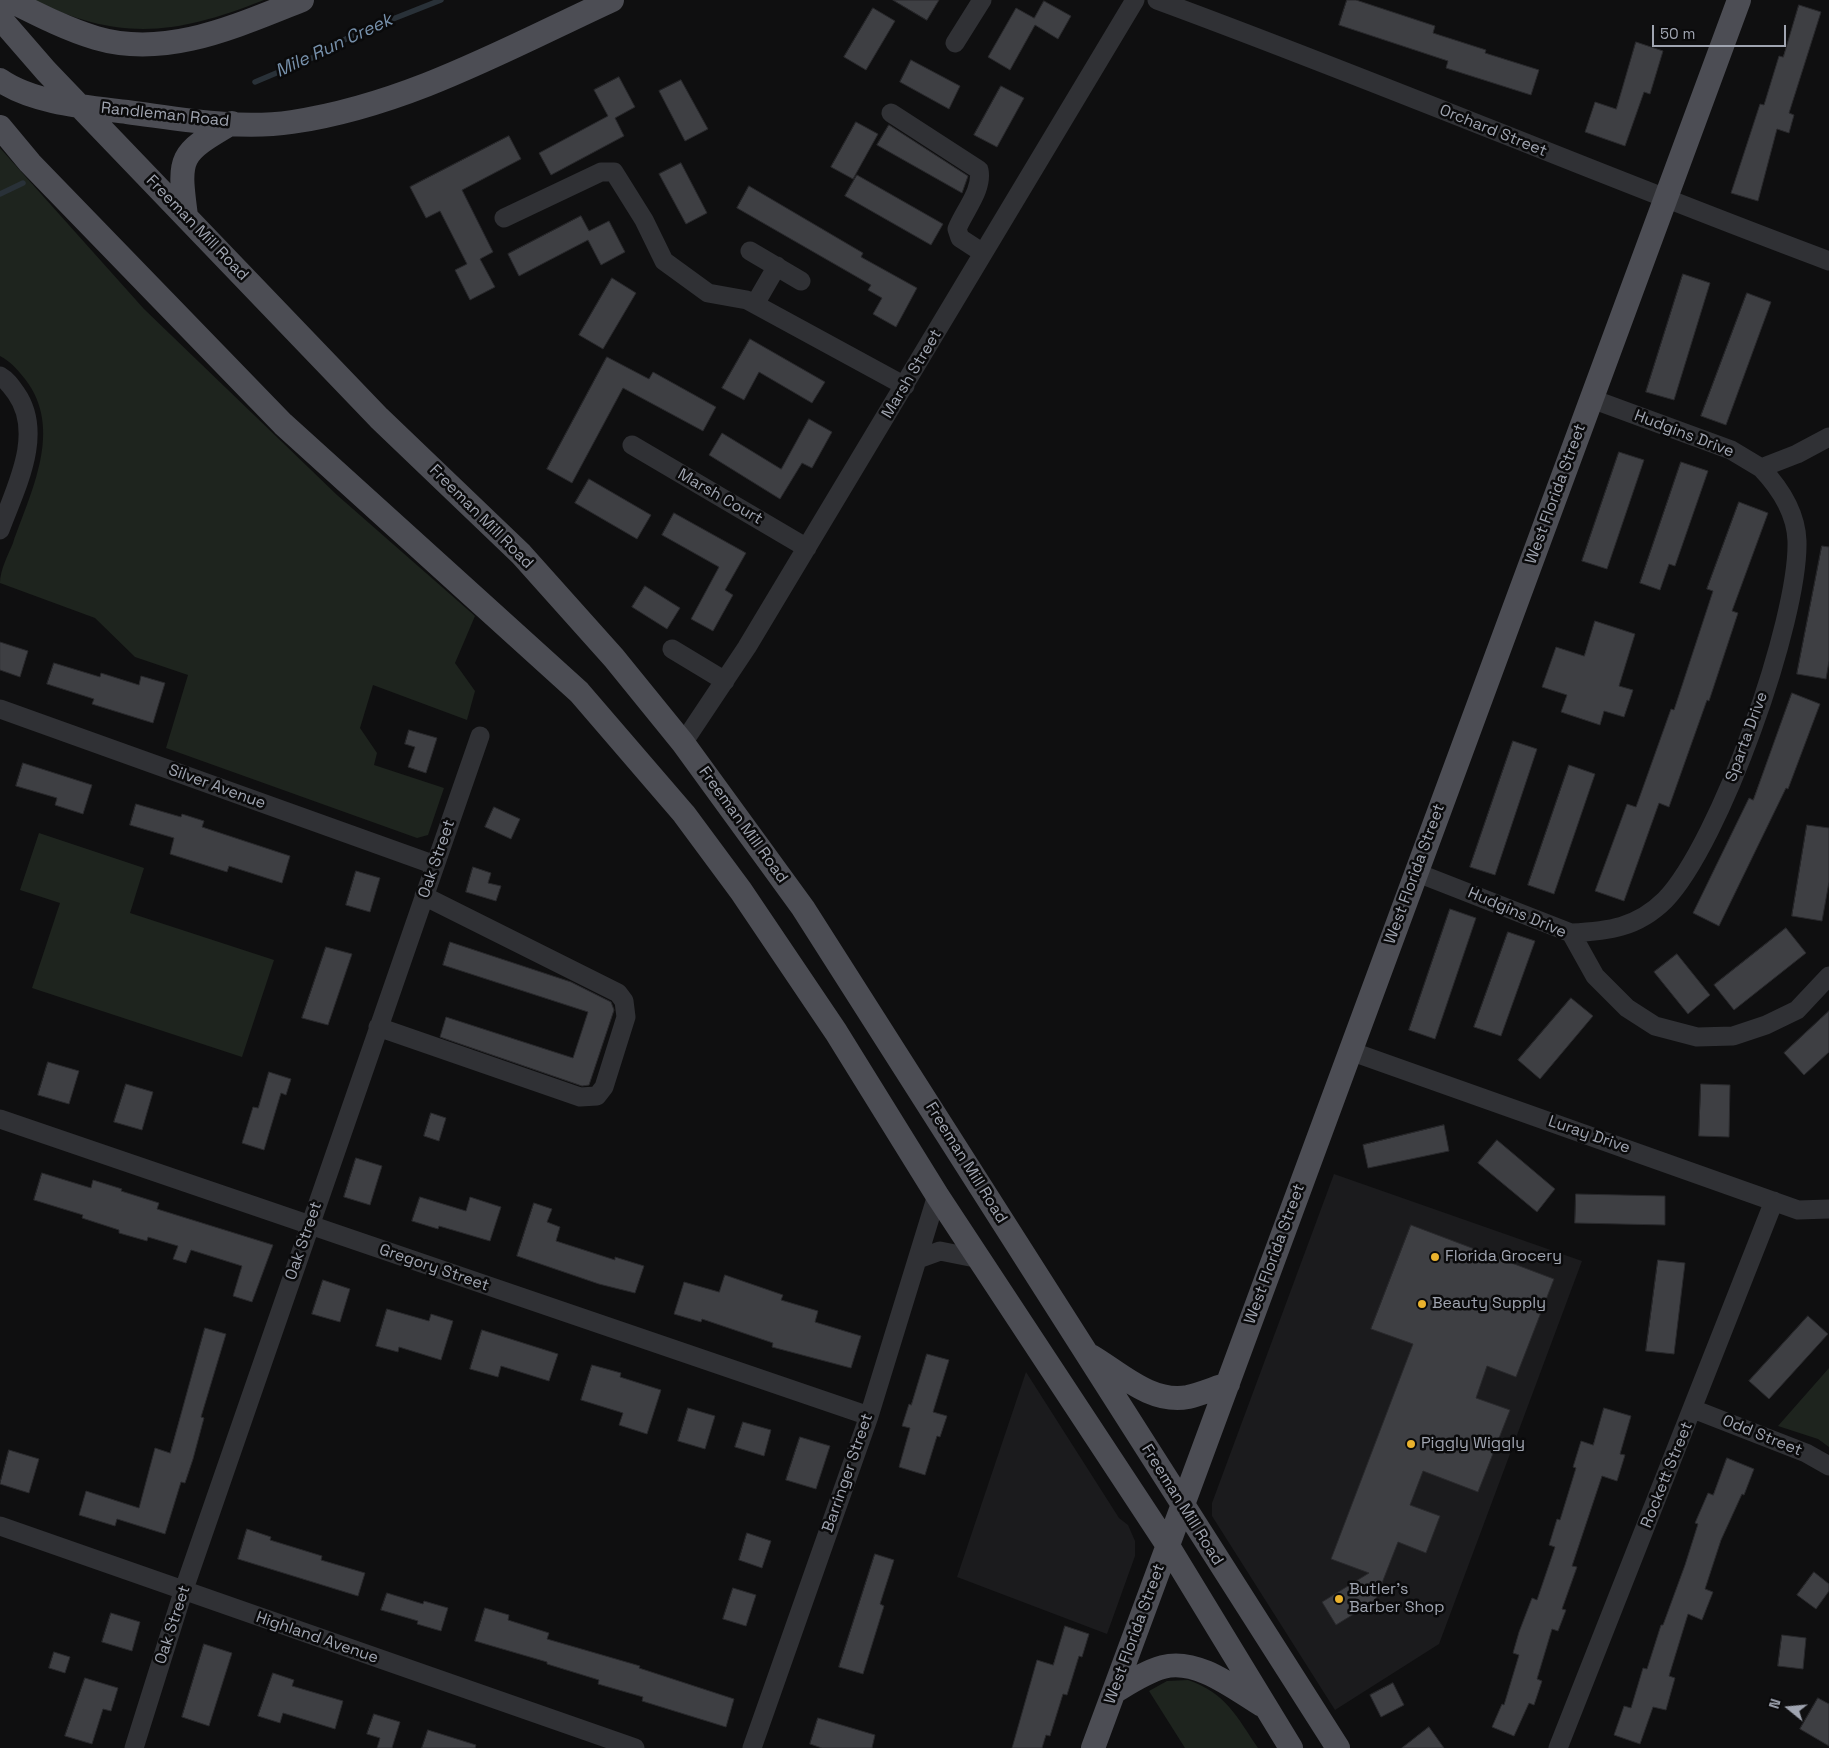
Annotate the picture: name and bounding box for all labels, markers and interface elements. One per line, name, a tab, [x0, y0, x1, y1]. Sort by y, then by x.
water label: Mile Run Creek	[272, 9, 396, 83]
scale bar	[1654, 15, 1788, 47]
text: 50 m	[1660, 24, 1695, 43]
street label: Randleman Road	[100, 99, 230, 131]
street label: Orchard Street	[1437, 101, 1549, 161]
street label: Freeman Mill Road	[142, 171, 252, 285]
street label: Marsh Street	[878, 326, 946, 422]
street label: Hudgins Drive	[1631, 406, 1737, 462]
street label: West Florida Street	[1522, 421, 1590, 567]
street label: Freeman Mill Road	[425, 461, 537, 573]
street label: Marsh Court	[674, 465, 766, 529]
street label: Sparta Drive	[1722, 689, 1772, 785]
street label: Silver Avenue	[166, 761, 268, 813]
street label: Freeman Mill Road	[694, 763, 792, 887]
street label: West Florida Street	[1381, 801, 1449, 947]
street label: Oak Street	[415, 817, 459, 901]
street label: Hudgins Drive	[1465, 884, 1569, 942]
street label: Freeman Mill Road	[921, 1099, 1011, 1227]
street label: Luray Drive	[1545, 1112, 1633, 1158]
street label: West Florida Street	[1241, 1181, 1309, 1327]
street label: Oak Street	[282, 1199, 326, 1283]
street label: Gregory Street	[377, 1240, 491, 1296]
place label: Florida Grocery	[1445, 1247, 1562, 1267]
marker: Florida Grocery	[1429, 1251, 1441, 1263]
place label: Beauty Supply	[1432, 1294, 1546, 1314]
marker: Beauty Supply	[1416, 1298, 1428, 1310]
street label: Barringer Street	[819, 1411, 877, 1535]
street label: Odd Street	[1719, 1411, 1805, 1461]
street label: Rockett Street	[1637, 1419, 1697, 1531]
place label: Piggly Wiggly	[1421, 1434, 1525, 1454]
marker: Piggly Wiggly	[1405, 1438, 1417, 1450]
street label: Freeman Mill Road	[1137, 1441, 1227, 1569]
street label: West Florida Street	[1101, 1561, 1169, 1707]
place label: Butler's Barber Shop	[1349, 1580, 1445, 1618]
street label: Oak Street	[151, 1583, 195, 1667]
marker: Butler's Barber Shop	[1333, 1593, 1345, 1605]
street label: Highland Avenue	[253, 1608, 381, 1668]
north arrow	[1764, 1683, 1814, 1733]
text: N	[1765, 1697, 1785, 1711]

